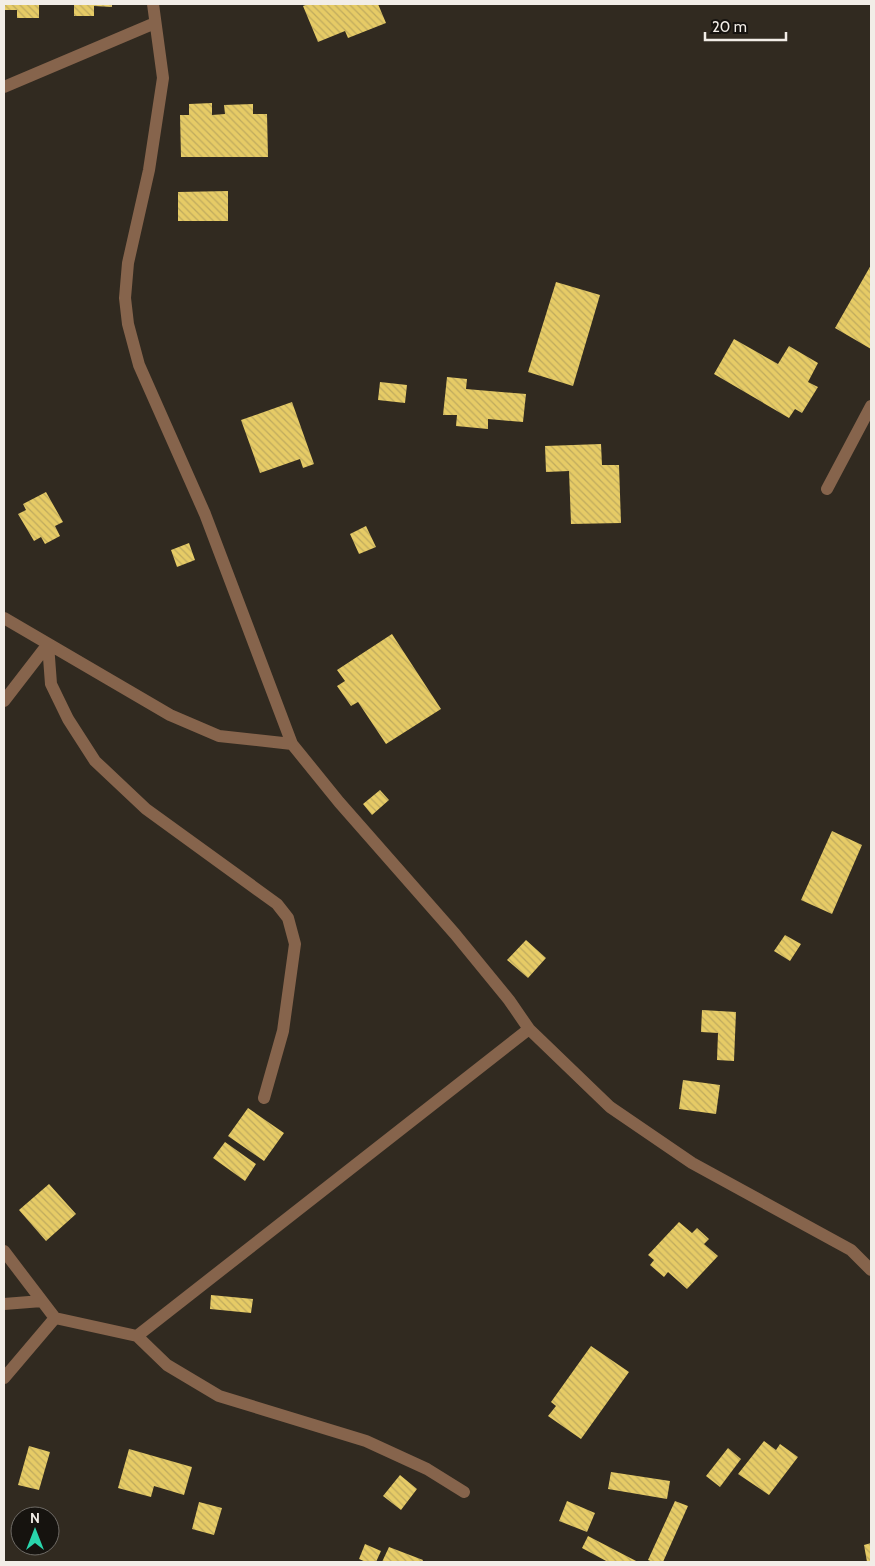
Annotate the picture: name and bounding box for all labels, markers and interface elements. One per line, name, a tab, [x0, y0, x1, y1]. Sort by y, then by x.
scale bar	[705, 10, 786, 42]
text: 20 m	[712, 18, 747, 36]
north arrow	[10, 1506, 60, 1556]
text: N	[30, 1509, 40, 1527]

